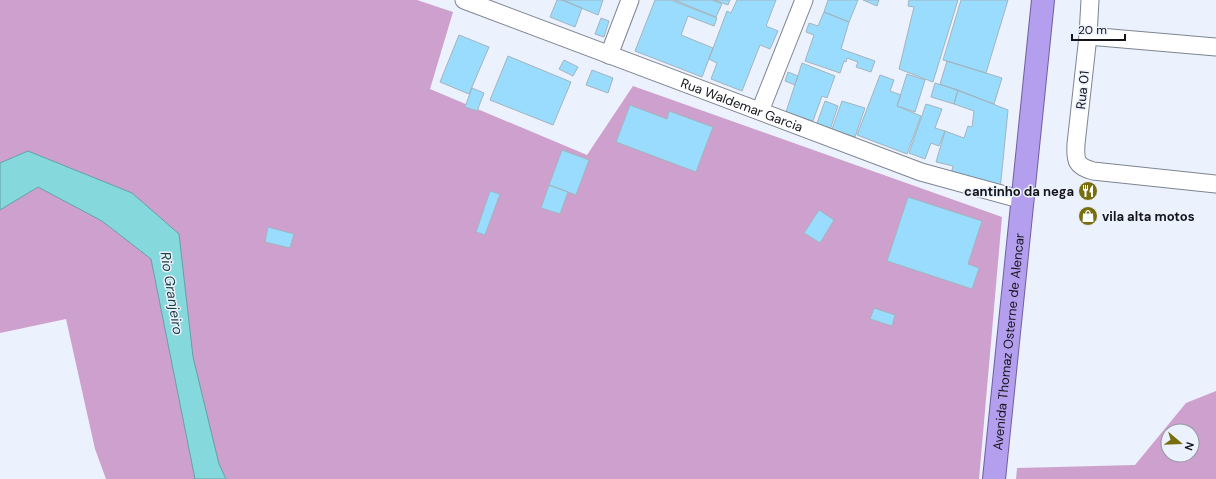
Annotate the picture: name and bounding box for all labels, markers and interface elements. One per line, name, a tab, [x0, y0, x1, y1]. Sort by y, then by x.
scale bar	[1072, 16, 1125, 42]
text: 20 m	[1078, 22, 1107, 38]
street label: Rua 01	[1072, 70, 1093, 110]
street label: Rua Waldemar Garcia	[678, 74, 805, 136]
restaurant icon: cantinho da nega	[1077, 180, 1099, 202]
place label: cantinho da nega	[964, 183, 1074, 200]
shop icon: vila alta motos	[1077, 205, 1099, 227]
place label: vila alta motos	[1102, 208, 1195, 225]
street label: Avenida Thomaz Osterne de Alencar	[989, 232, 1028, 451]
water label: Rio Granjeiro	[157, 250, 187, 336]
north arrow	[1160, 423, 1200, 463]
text: N	[1182, 440, 1197, 452]

